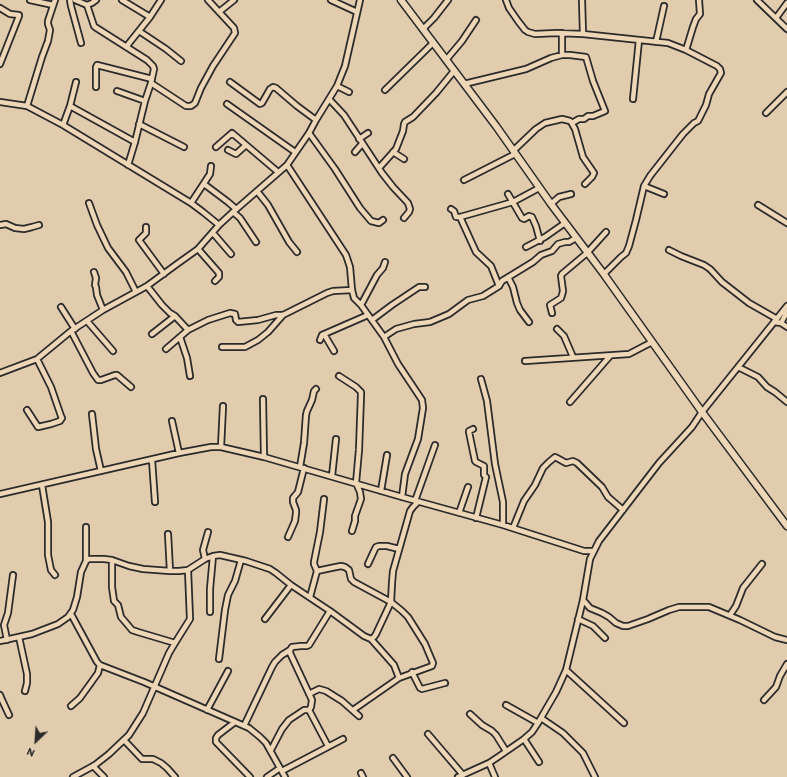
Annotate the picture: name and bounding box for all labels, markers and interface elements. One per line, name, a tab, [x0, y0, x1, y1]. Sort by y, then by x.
north arrow	[16, 721, 56, 761]
text: N	[25, 745, 37, 760]

